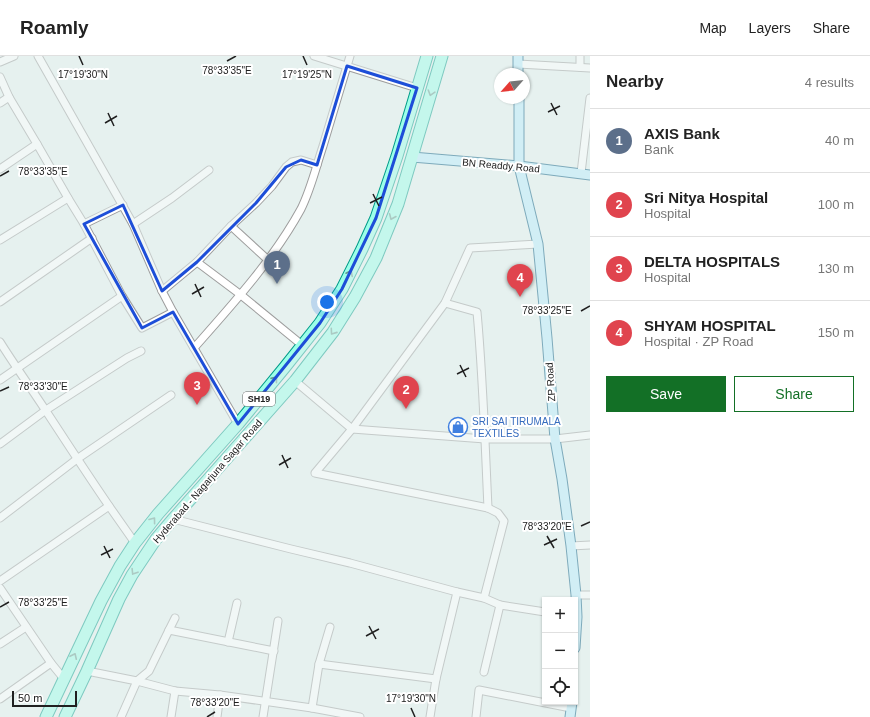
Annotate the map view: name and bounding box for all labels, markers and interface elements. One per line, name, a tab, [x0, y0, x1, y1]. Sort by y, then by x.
text: Roamly	[20, 17, 89, 38]
text: Map	[699, 20, 727, 36]
text: Layers	[749, 20, 791, 36]
text: Share	[813, 20, 850, 36]
text: 78°33'35"E	[202, 65, 252, 76]
north arrow	[494, 68, 530, 104]
text: 17°19'30"N	[58, 69, 108, 80]
text: 17°19'25"N	[282, 69, 332, 80]
text: Nearby	[606, 72, 664, 91]
text: 4 results	[805, 75, 854, 90]
one-way arrow	[427, 90, 436, 97]
text: AXIS Bank	[644, 125, 720, 142]
text: 1	[615, 133, 623, 148]
text: 40 m	[825, 133, 854, 148]
text: Bank	[644, 142, 674, 157]
street label: BN Readdy Road	[462, 157, 540, 174]
text: 78°33'35"E	[18, 166, 68, 177]
text: Sri Nitya Hospital	[644, 189, 768, 206]
text: 2	[615, 197, 623, 212]
text: 100 m	[818, 197, 854, 212]
text: Hospital	[644, 206, 691, 221]
one-way arrow	[389, 214, 397, 221]
pin: 1	[264, 251, 290, 284]
text: DELTA HOSPITALS	[644, 253, 780, 270]
text: 3	[615, 261, 623, 276]
text: 130 m	[818, 261, 854, 276]
pin: 4	[507, 264, 533, 297]
one-way arrow	[345, 270, 352, 278]
text: Hospital	[644, 270, 691, 285]
your location	[317, 292, 337, 312]
text: 78°33'25"E	[522, 305, 572, 316]
text: SHYAM HOSPITAL	[644, 317, 776, 334]
text: 4	[615, 325, 623, 340]
text: 150 m	[818, 325, 854, 340]
one-way arrow	[331, 328, 338, 335]
text: Hospital · ZP Road	[644, 334, 754, 349]
street label: ZP Road	[544, 362, 557, 402]
pin: 3	[184, 372, 210, 405]
pin: 2	[393, 376, 419, 409]
button: Save	[606, 376, 726, 412]
button: Share	[734, 376, 854, 412]
one-way arrow	[270, 377, 277, 384]
text: 78°33'30"E	[18, 381, 68, 392]
road number: SH19	[243, 392, 275, 406]
shop icon: SRI SAI TIRUMALA TEXTILES	[447, 416, 469, 438]
place label: SRI SAI TIRUMALA TEXTILES	[472, 416, 561, 439]
street label: Hyderabad - Nagarjuna Sagar Road	[151, 417, 264, 545]
one-way arrow	[149, 517, 156, 524]
text: 78°33'20"E	[522, 521, 572, 532]
one-way arrow	[132, 568, 139, 575]
text: 78°33'25"E	[18, 597, 68, 608]
map controls	[542, 597, 578, 705]
button: +	[542, 597, 578, 633]
button: −	[542, 633, 578, 669]
one-way arrow	[69, 653, 77, 661]
button: locate	[542, 669, 578, 705]
scale bar	[12, 689, 77, 708]
text: 50 m	[18, 692, 42, 704]
text: 17°19'30"N	[386, 693, 436, 704]
text: 78°33'20"E	[190, 697, 240, 708]

